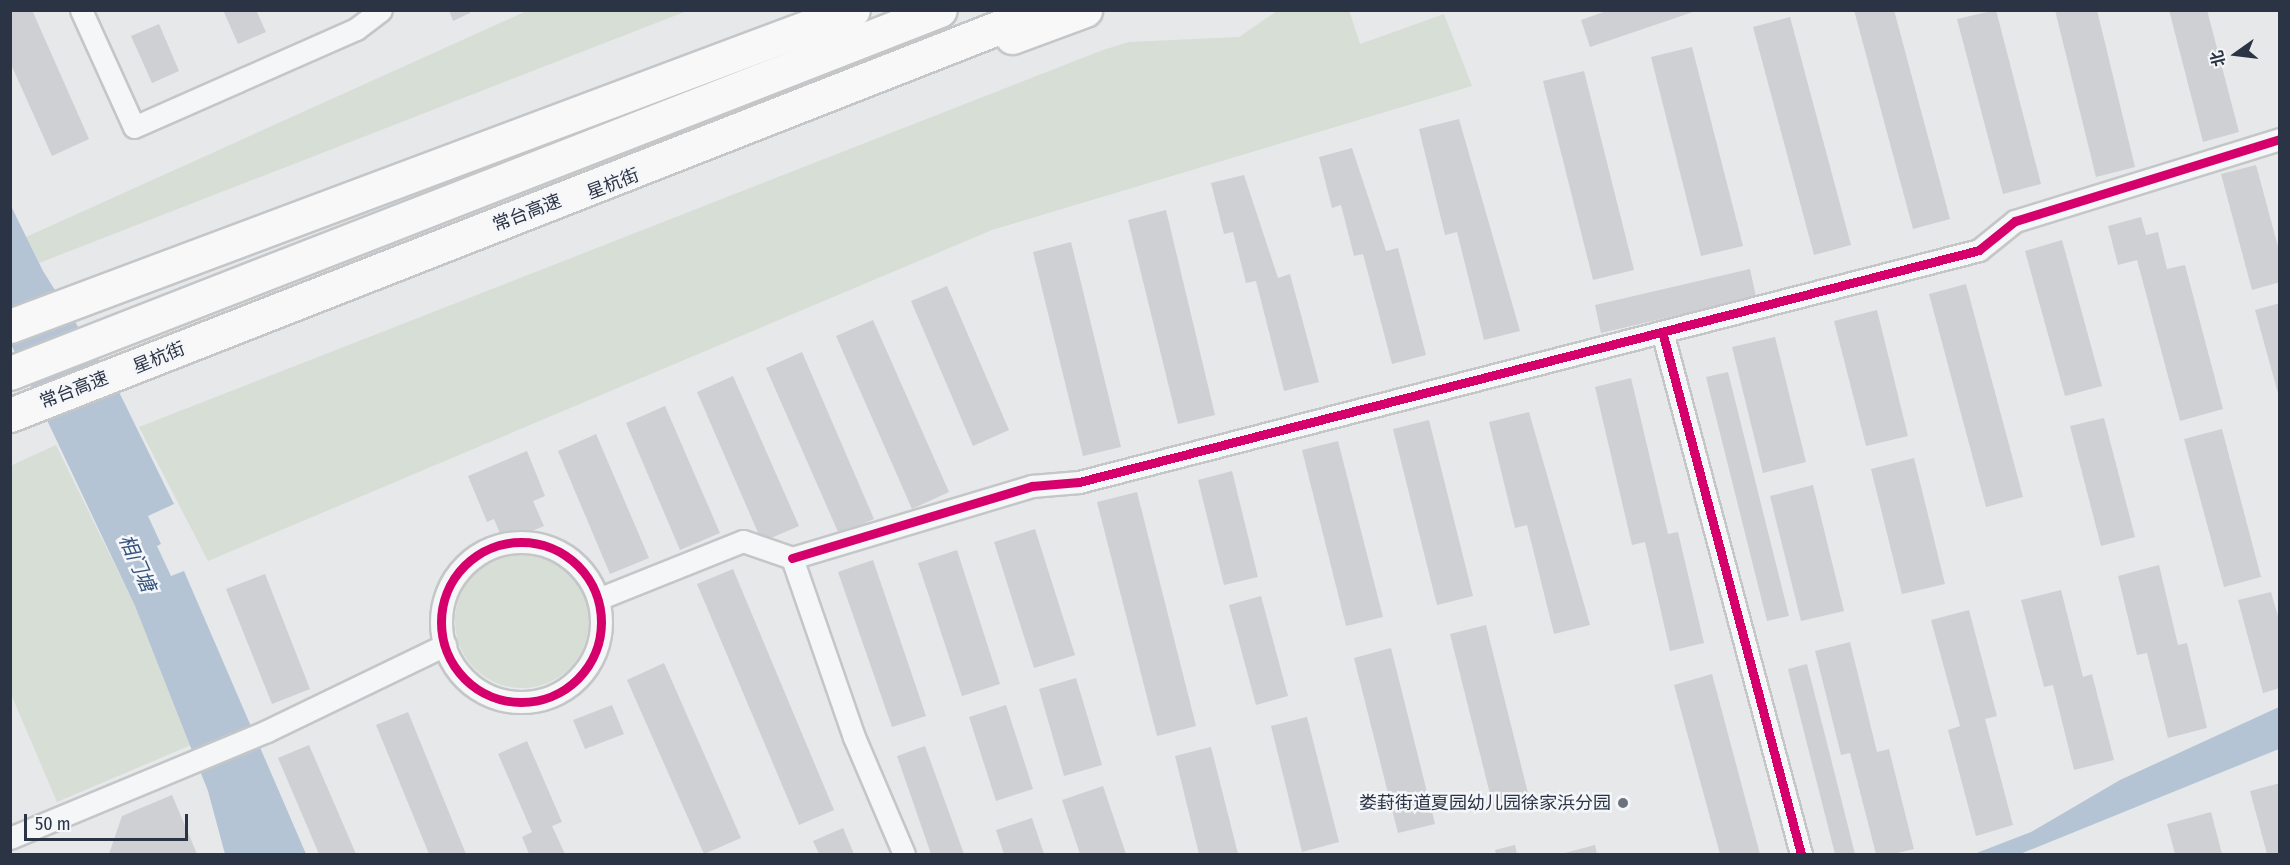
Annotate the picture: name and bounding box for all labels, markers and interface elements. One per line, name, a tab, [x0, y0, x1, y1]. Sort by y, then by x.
north arrow	[2206, 24, 2266, 84]
text: 北	[2207, 48, 2229, 69]
street label: 星杭街	[584, 164, 642, 204]
street label: 常台高速	[490, 190, 564, 236]
street label: 星杭街	[130, 338, 188, 378]
street label: 常台高速	[37, 367, 111, 413]
water label: 相门塘	[114, 531, 160, 595]
place label: 娄葑街道夏园幼儿园徐家浜分园	[1359, 792, 1611, 814]
marker: 娄葑街道夏园幼儿园徐家浜分园	[1616, 796, 1630, 810]
scale bar	[27, 802, 190, 840]
text: 50 m	[35, 813, 71, 835]

